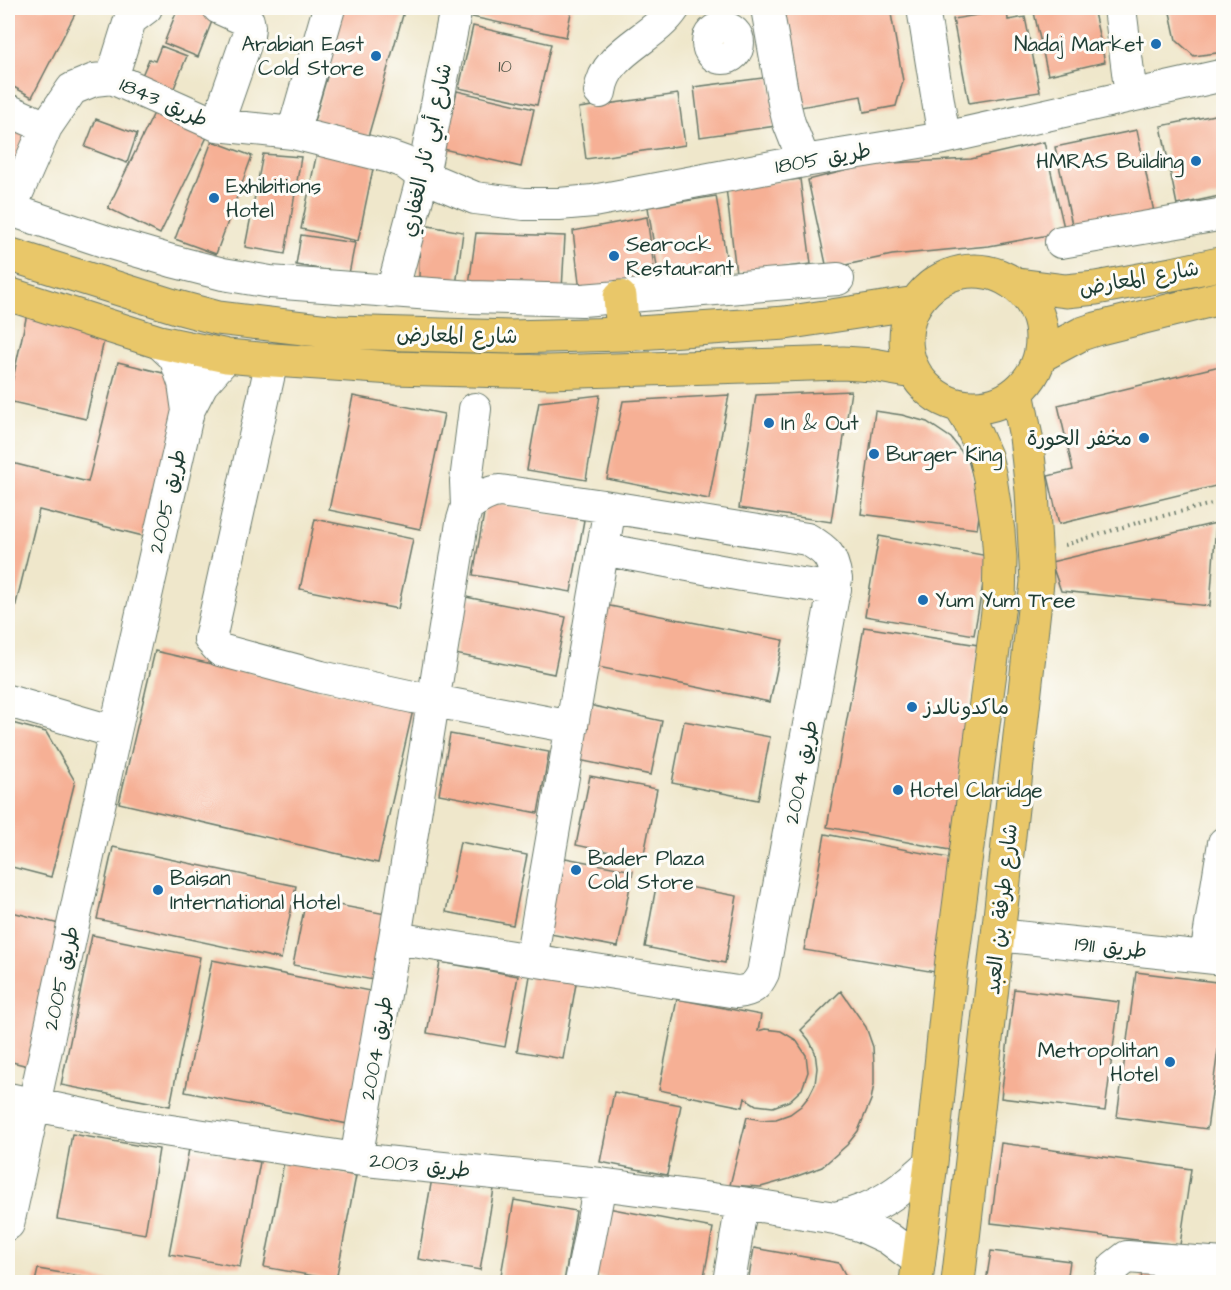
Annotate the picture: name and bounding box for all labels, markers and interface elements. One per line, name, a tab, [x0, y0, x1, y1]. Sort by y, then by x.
place label: Arabian East Cold Store	[242, 30, 365, 83]
place label: Nadaj Market	[1014, 30, 1145, 59]
marker: Nadaj Market	[1149, 37, 1163, 51]
marker: Arabian East Cold Store	[369, 49, 383, 63]
house number: 10	[498, 54, 512, 79]
street label: شارع أبي ثار الغفاري	[394, 60, 463, 241]
street label: طريق 1843	[115, 70, 213, 135]
street label: طريق 1805	[773, 136, 873, 181]
place label: HMRAS Building	[1036, 147, 1184, 178]
marker: HMRAS Building	[1189, 154, 1203, 168]
place label: Exhibitions Hotel	[226, 172, 321, 225]
marker: Exhibitions Hotel	[207, 191, 221, 205]
place label: Searock Restaurant	[626, 230, 734, 283]
marker: Searock Restaurant	[607, 249, 621, 263]
street label: شارع المعارض	[1077, 254, 1201, 303]
street label: شارع المعارض	[396, 320, 518, 351]
place label: In & Out	[781, 409, 859, 438]
marker: In & Out	[762, 416, 776, 430]
place label: مخفر الحورة	[1027, 424, 1132, 453]
marker: مخفر الحورة	[1137, 431, 1151, 445]
place label: Burger King	[886, 440, 1003, 471]
street label: طريق 2005	[141, 446, 194, 556]
marker: Burger King	[867, 447, 881, 461]
place label: Yum Yum Tree	[935, 586, 1076, 615]
marker: Yum Yum Tree	[916, 593, 930, 607]
place label: ماكدونالدز	[922, 693, 1009, 722]
marker: ماكدونالدز	[905, 700, 919, 714]
street label: طريق 2004	[777, 718, 826, 827]
place label: Hotel Claridge	[910, 776, 1043, 807]
marker: Hotel Claridge	[891, 783, 905, 797]
street label: شارع طرفة بن العبد	[978, 822, 1025, 996]
place label: Bader Plaza Cold Store	[588, 844, 705, 897]
marker: Bader Plaza Cold Store	[569, 863, 583, 877]
place label: Baisan International Hotel	[170, 864, 340, 917]
marker: Baisan International Hotel	[151, 883, 165, 897]
street label: طريق 2005	[36, 923, 87, 1033]
street label: طريق 1911	[1073, 929, 1149, 966]
street label: طريق 2004	[353, 994, 400, 1102]
place label: Metropolitan Hotel	[1038, 1036, 1158, 1089]
marker: Metropolitan Hotel	[1163, 1055, 1177, 1069]
street label: طريق 2003	[368, 1146, 472, 1185]

